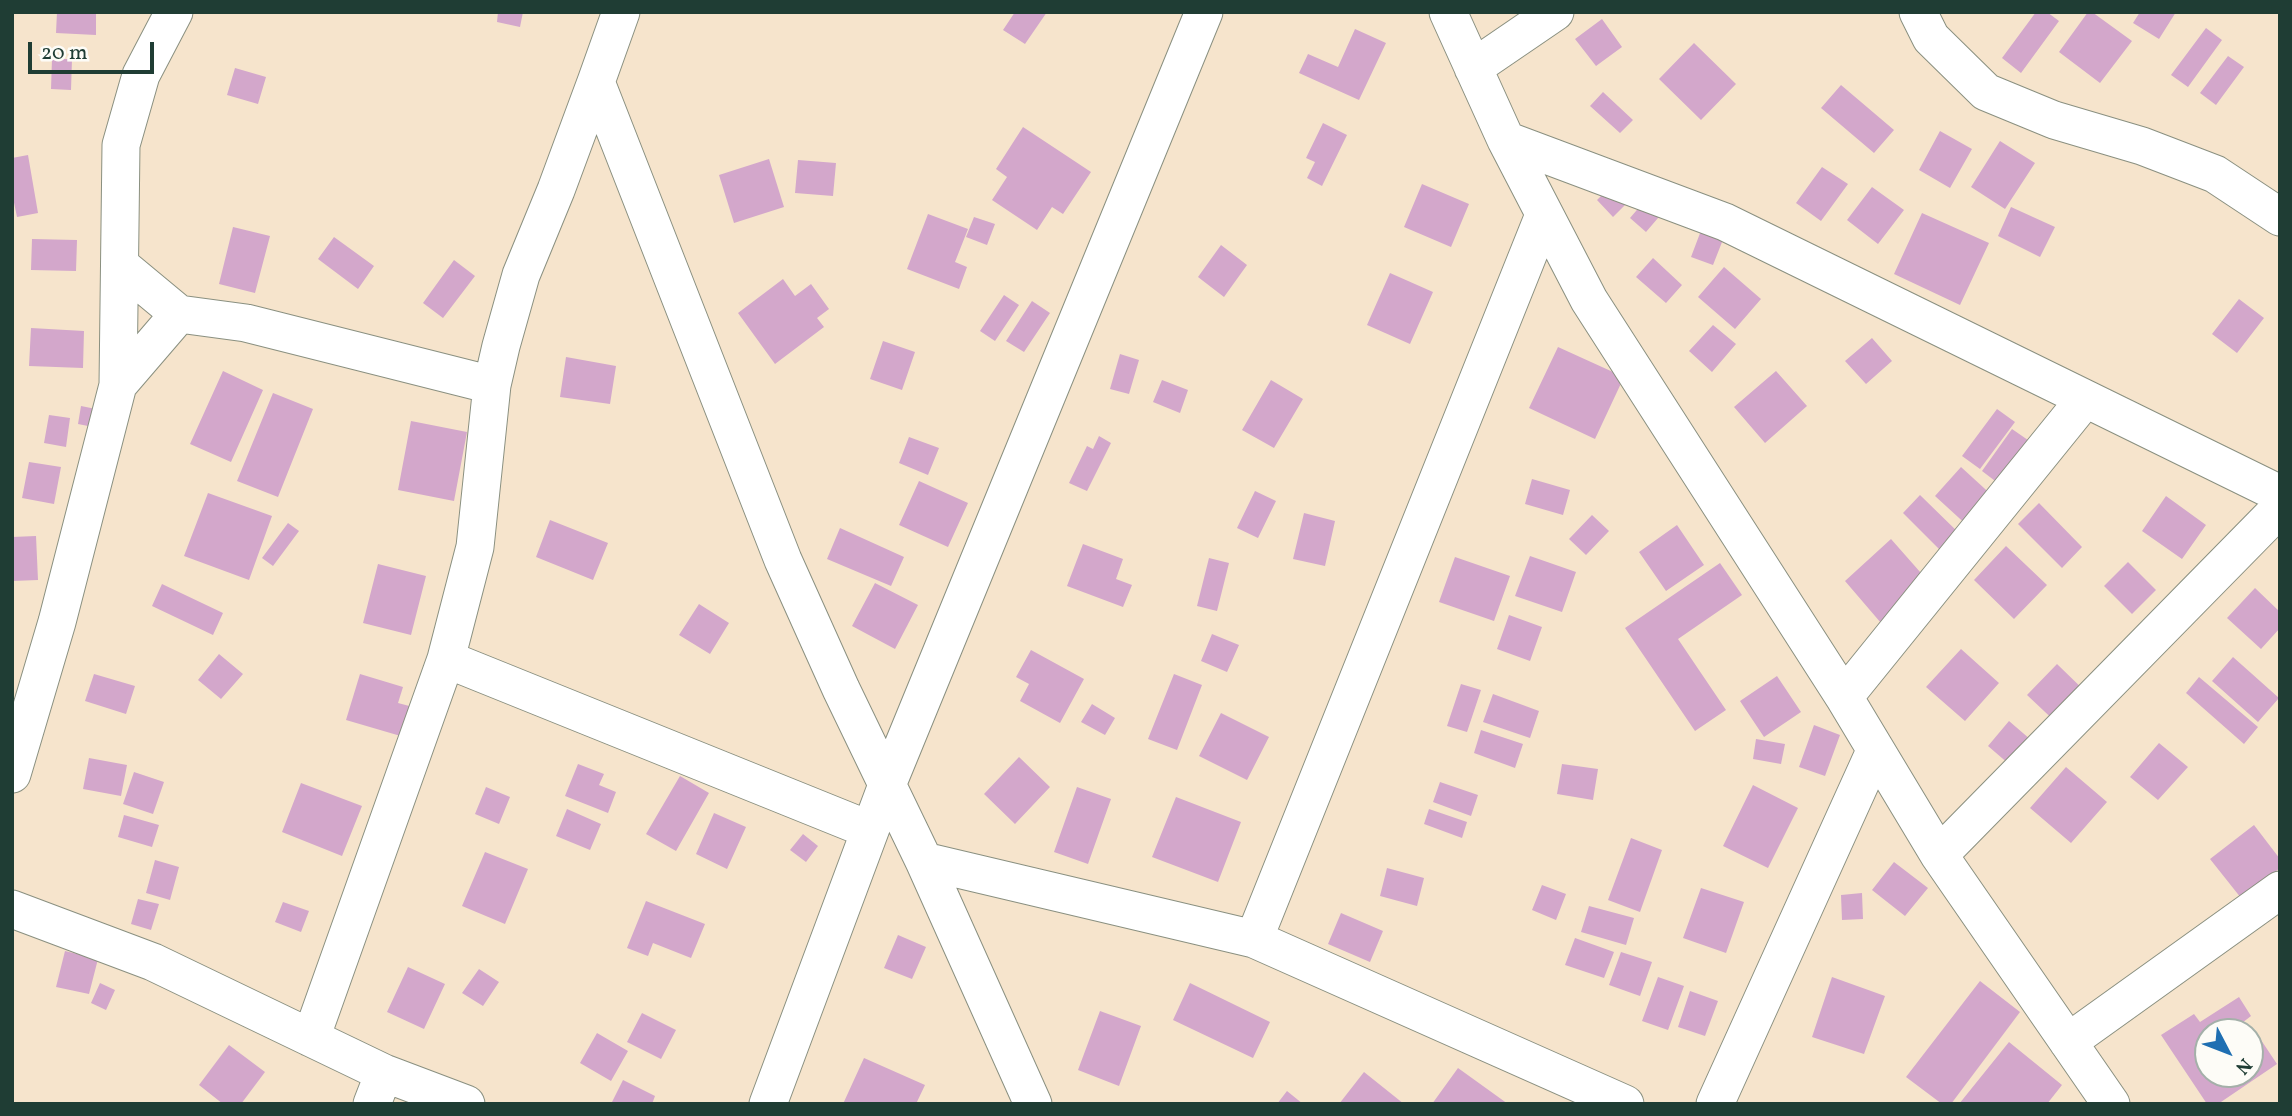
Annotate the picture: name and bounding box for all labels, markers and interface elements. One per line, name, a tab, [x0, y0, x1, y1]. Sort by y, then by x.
scale bar	[32, 28, 158, 72]
text: 20 m	[41, 39, 87, 68]
north arrow	[2194, 1018, 2264, 1088]
text: N	[2229, 1052, 2257, 1080]

